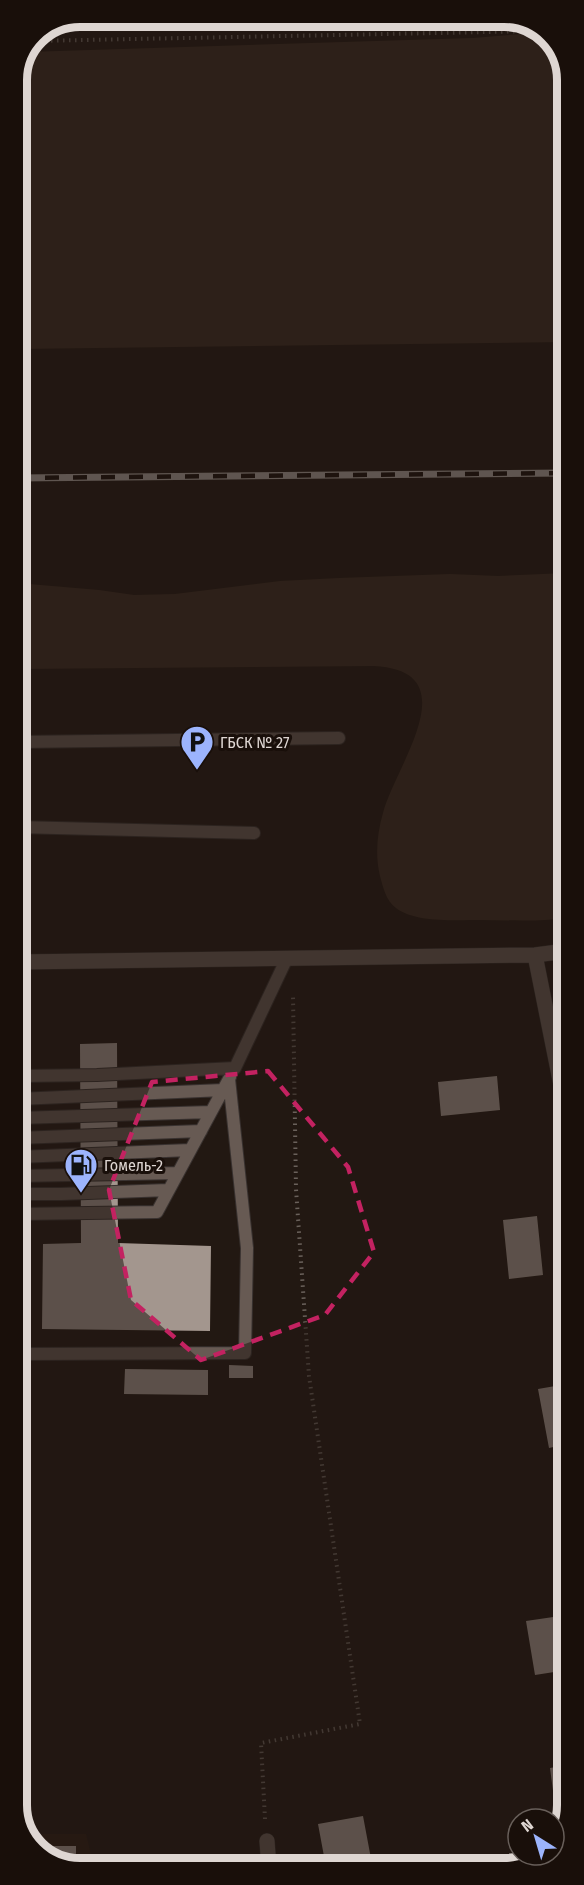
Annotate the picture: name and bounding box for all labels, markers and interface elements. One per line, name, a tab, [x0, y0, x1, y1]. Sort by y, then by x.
parking icon: ГБСК № 27	[179, 724, 215, 771]
place label: ГБСК № 27	[220, 733, 290, 752]
fuel station icon: Гомель-2	[63, 1147, 99, 1194]
place label: Гомель-2	[104, 1156, 163, 1175]
north arrow	[506, 1807, 566, 1867]
text: N	[518, 1815, 537, 1836]

